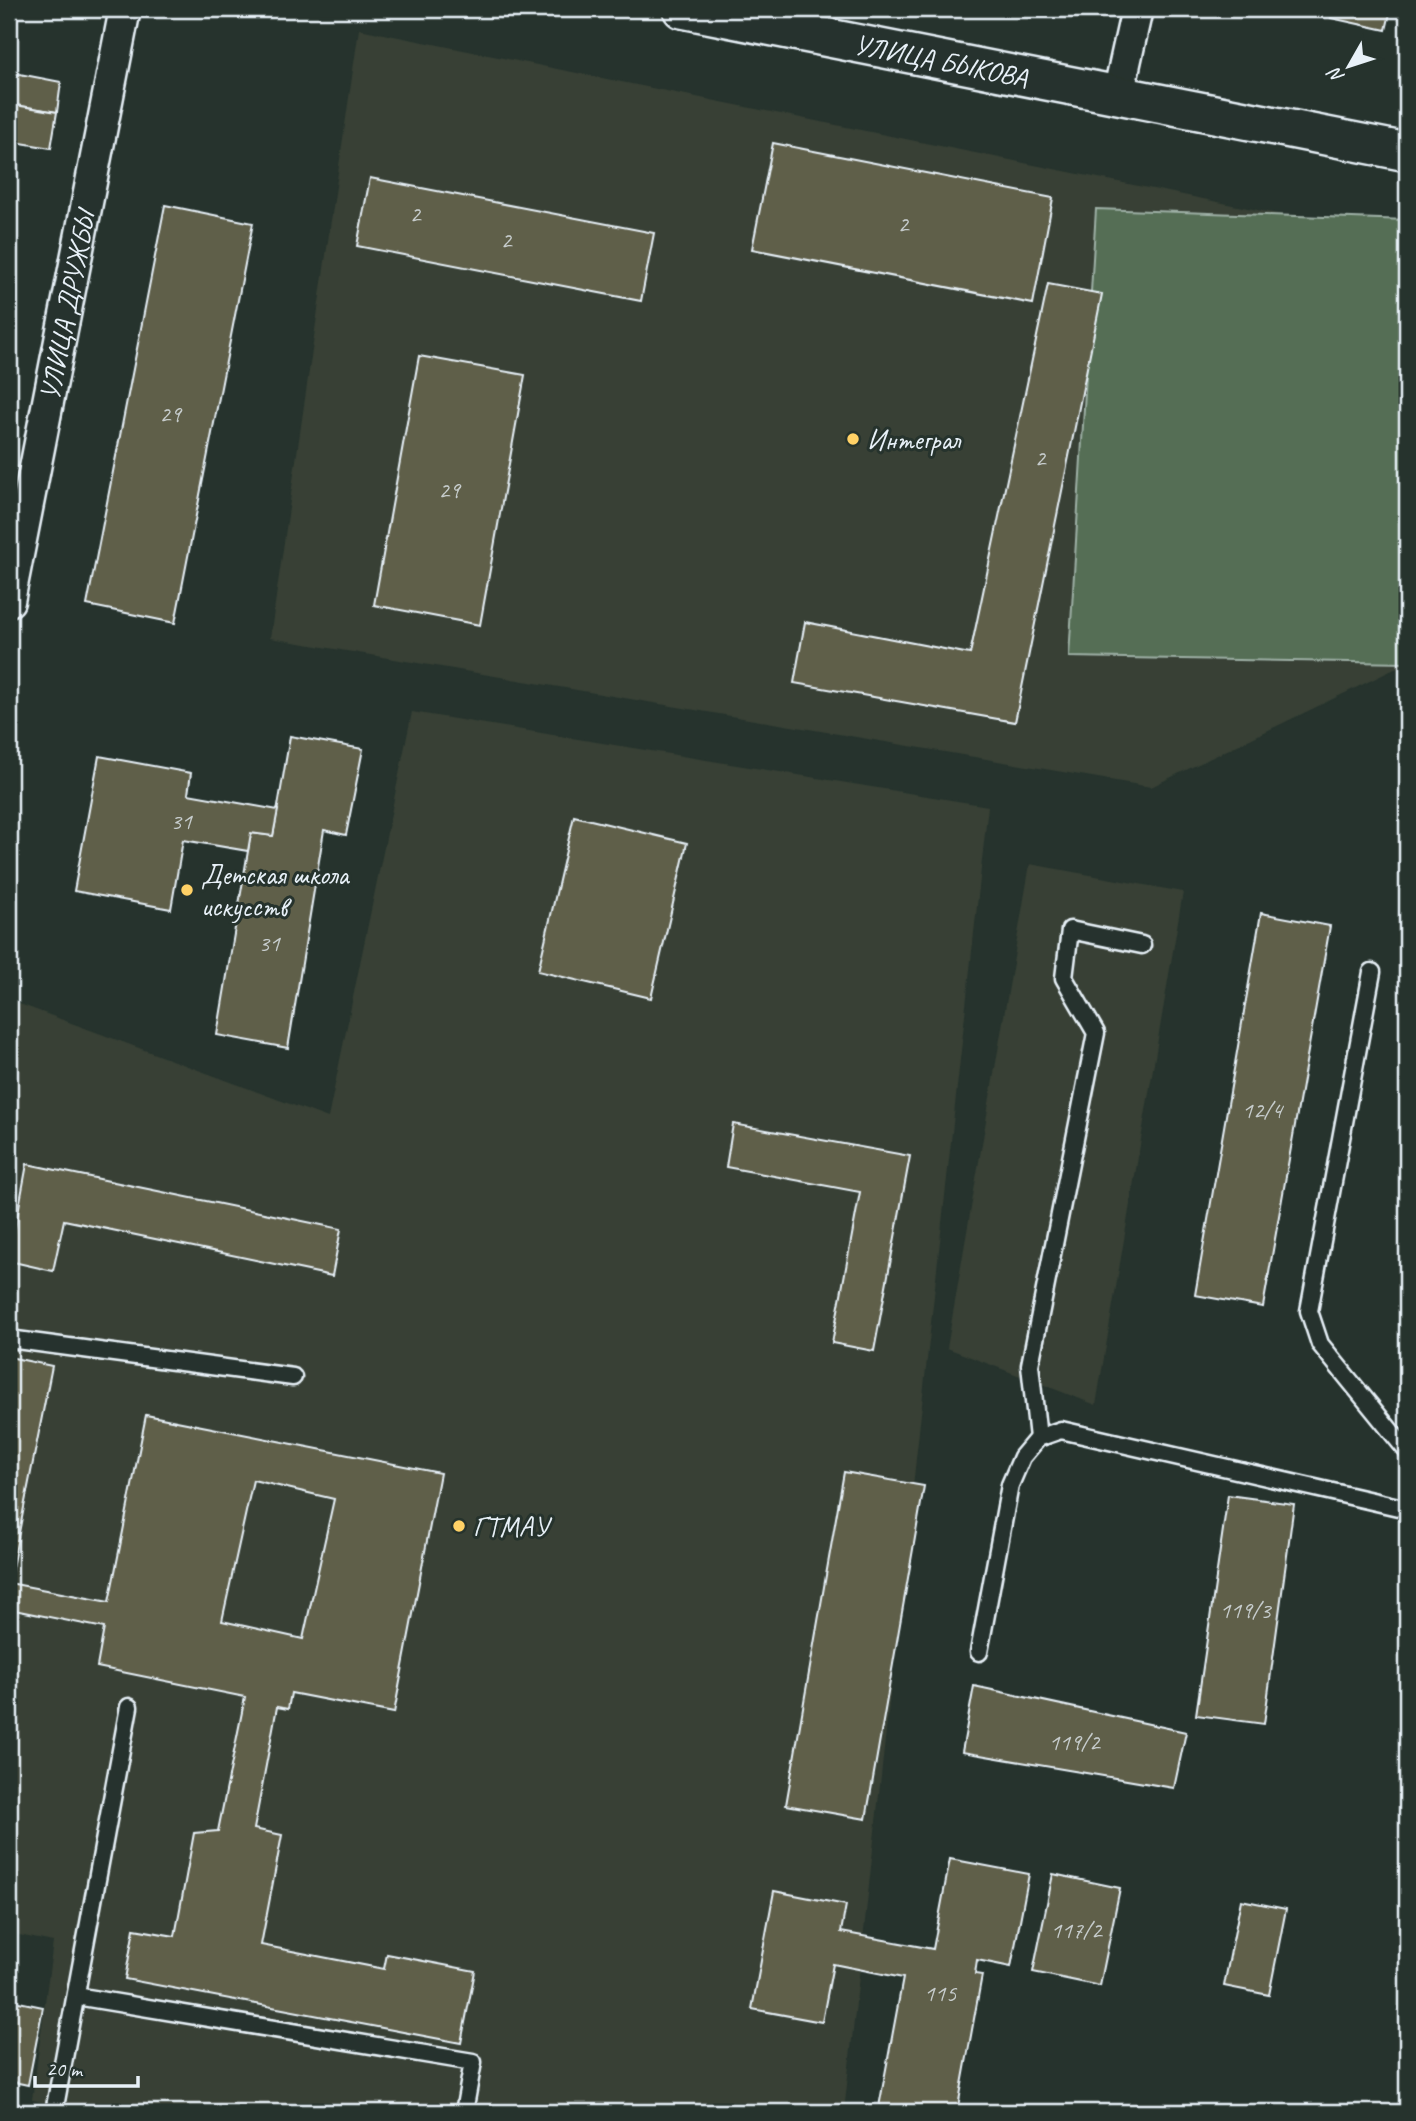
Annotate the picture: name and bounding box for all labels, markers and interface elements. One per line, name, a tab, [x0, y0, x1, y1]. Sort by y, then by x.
street label: УЛИЦА БЫКОВА	[851, 26, 1031, 95]
north arrow	[1314, 32, 1384, 102]
text: N	[1322, 61, 1350, 88]
house number: 2	[410, 199, 423, 229]
street label: УЛИЦА ДРУЖБЫ	[32, 204, 104, 403]
house number: 2	[898, 209, 911, 239]
house number: 2	[501, 225, 514, 255]
house number: 29	[159, 399, 183, 429]
place label: Интеграл	[867, 422, 962, 457]
marker: Интеграл	[845, 431, 861, 447]
house number: 2	[1035, 443, 1048, 473]
house number: 29	[438, 475, 462, 505]
house number: 31	[170, 806, 193, 836]
place label: Детская школа искусств	[201, 857, 350, 924]
marker: Детская школа искусств	[179, 882, 195, 898]
house number: 31	[258, 928, 281, 958]
house number: 12/4	[1242, 1095, 1284, 1125]
place label: ГТМАУ	[473, 1509, 553, 1544]
marker: ГТМАУ	[451, 1518, 467, 1534]
house number: 119/3	[1219, 1595, 1273, 1625]
house number: 119/2	[1048, 1727, 1102, 1757]
house number: 117/2	[1050, 1915, 1104, 1945]
house number: 115	[924, 1978, 957, 2008]
scale bar	[35, 2044, 138, 2088]
text: 20 m	[46, 2056, 84, 2082]

